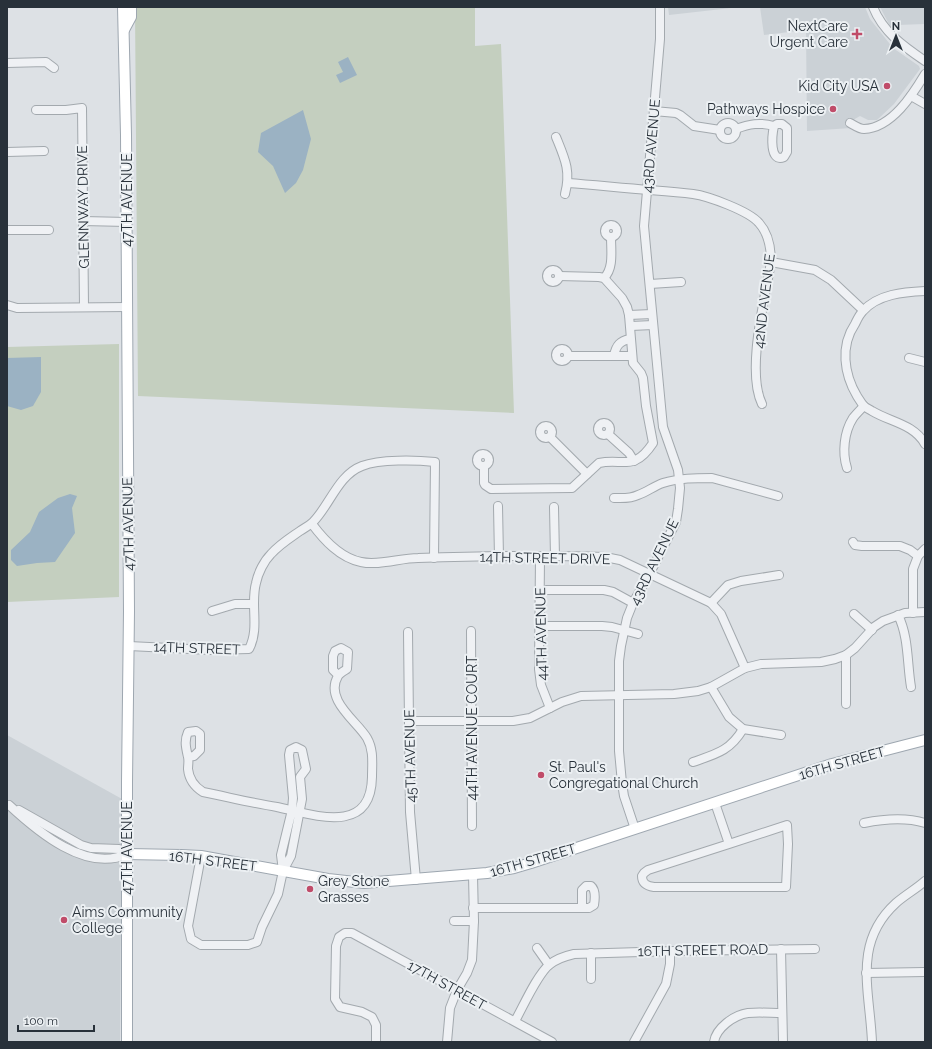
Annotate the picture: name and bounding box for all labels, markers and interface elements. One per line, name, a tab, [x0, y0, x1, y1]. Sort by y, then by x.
north arrow	[876, 16, 916, 56]
place label: NextCare Urgent Care	[769, 18, 848, 50]
text: N	[892, 20, 900, 33]
marker: NextCare Urgent Care	[851, 28, 863, 40]
place label: Kid City USA	[798, 78, 880, 94]
marker: Kid City USA	[882, 81, 892, 91]
street label: 43RD AVENUE	[639, 98, 663, 194]
place label: Pathways Hospice	[707, 101, 825, 117]
marker: Pathways Hospice	[828, 104, 838, 114]
street label: GLENNWAY DRIVE	[74, 145, 92, 269]
street label: 47TH AVENUE	[119, 153, 135, 247]
street label: 42ND AVENUE	[750, 253, 778, 349]
street label: 47TH AVENUE	[119, 477, 137, 571]
street label: 43RD AVENUE	[626, 516, 682, 608]
street label: 14TH STREET DRIVE	[479, 549, 611, 567]
street label: 44TH AVENUE	[532, 587, 550, 681]
street label: 14TH STREET	[153, 638, 241, 658]
street label: 44TH AVENUE COURT	[464, 655, 480, 800]
street label: 45TH AVENUE	[401, 709, 419, 803]
street label: 16TH STREET	[797, 743, 887, 783]
place label: St. Paul's Congregational Church	[549, 759, 698, 791]
marker: St. Paul's Congregational Church	[536, 770, 546, 780]
street label: 47TH AVENUE	[119, 801, 135, 895]
street label: 16TH STREET	[488, 840, 578, 880]
street label: 16TH STREET	[168, 848, 258, 874]
place label: Grey Stone Grasses	[318, 873, 389, 905]
marker: Grey Stone Grasses	[305, 884, 315, 894]
place label: Aims Community College	[72, 904, 184, 936]
marker: Aims Community College	[59, 915, 69, 925]
street label: 16TH STREET ROAD	[638, 941, 768, 959]
street label: 17TH STREET	[405, 957, 490, 1013]
scale bar	[18, 1007, 94, 1033]
text: 100 m	[24, 1014, 58, 1028]

